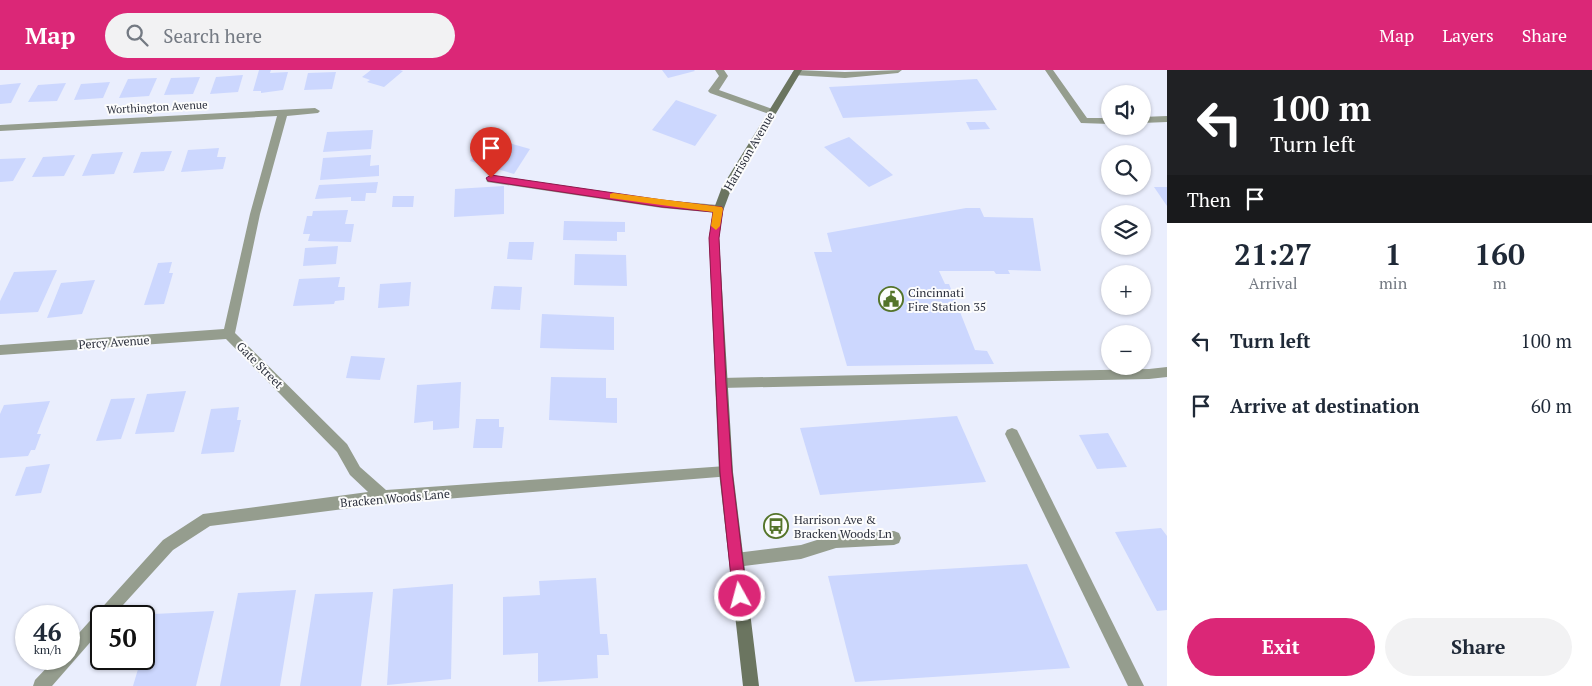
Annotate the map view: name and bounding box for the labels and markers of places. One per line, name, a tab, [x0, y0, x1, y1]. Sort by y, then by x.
pin	[470, 127, 512, 178]
place label: Cincinnati Fire Station 35	[908, 285, 986, 314]
public building icon: Cincinnati Fire Station 35	[878, 286, 904, 312]
place label: Harrison Ave & Bracken Woods Ln	[794, 512, 892, 541]
bus stop icon: Harrison Ave & Bracken Woods Ln	[763, 513, 789, 539]

